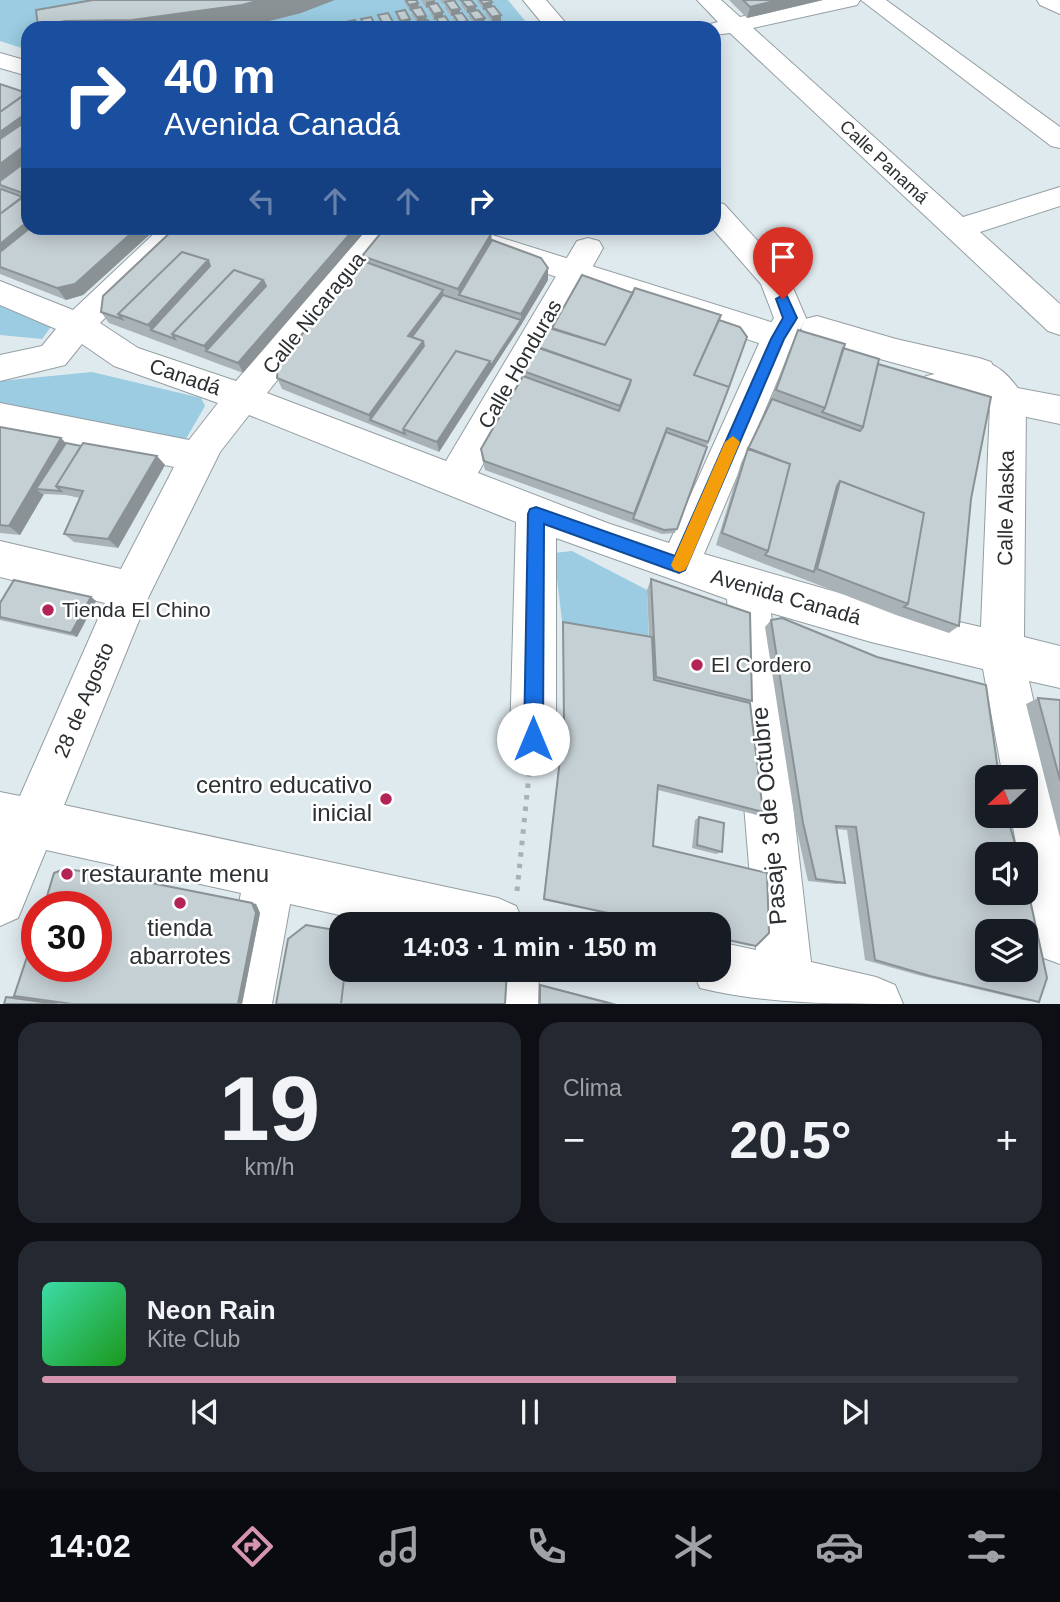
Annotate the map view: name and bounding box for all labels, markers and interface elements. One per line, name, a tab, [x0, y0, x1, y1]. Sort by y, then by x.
icon: right	[49, 49, 140, 140]
text: 40 m	[164, 49, 276, 103]
text: Avenida Canadá	[164, 106, 400, 142]
street label: Calle Panamá	[836, 116, 933, 209]
icon: left	[243, 182, 281, 220]
icon: ahead	[316, 182, 354, 220]
icon: ahead	[389, 182, 427, 220]
icon: right	[462, 182, 500, 220]
pin	[753, 227, 813, 299]
icon: arrive	[764, 238, 802, 276]
street label: Calle Nicaragua	[258, 247, 370, 378]
street label: Calle Honduras	[473, 295, 566, 432]
street label: Canadá	[147, 354, 224, 399]
street label: Calle Alaska	[993, 450, 1018, 566]
street label: Avenida Canadá	[709, 564, 864, 629]
place label: Tienda El Chino	[62, 598, 211, 621]
marker: Tienda El Chino	[40, 602, 56, 618]
street label: 28 de Agosto	[49, 639, 118, 761]
place label: El Cordero	[711, 653, 811, 676]
marker: El Cordero	[689, 657, 705, 673]
position arrow	[496, 702, 570, 776]
street label: Pasaje 3 de Octubre	[746, 706, 791, 926]
north arrow	[975, 765, 1038, 828]
map controls	[975, 765, 1038, 982]
place label: centro educativo inicial	[196, 771, 372, 826]
marker: centro educativo inicial	[378, 791, 394, 807]
button: sound	[975, 842, 1038, 905]
place label: restaurante menu	[81, 860, 269, 887]
marker: restaurante menu	[59, 866, 75, 882]
speed limit sign: 30	[21, 891, 112, 982]
marker: tienda abarrotes	[172, 895, 188, 911]
place label: tienda abarrotes	[129, 914, 231, 969]
button: layers	[975, 919, 1038, 982]
text: 14:03 · 1 min · 150 m	[403, 932, 657, 962]
text: 19	[219, 1058, 320, 1159]
text: Clima	[563, 1075, 622, 1101]
text: 20.5°	[729, 1111, 852, 1169]
text: −	[563, 1119, 585, 1161]
text: +	[996, 1119, 1018, 1161]
text: km/h	[245, 1154, 294, 1180]
text: Neon Rain	[147, 1295, 276, 1325]
text: Kite Club	[147, 1326, 240, 1352]
icon: previous	[186, 1393, 224, 1431]
icon: pause	[511, 1393, 549, 1431]
icon: next	[836, 1393, 874, 1431]
icon: directions	[228, 1522, 277, 1571]
icon: music	[375, 1522, 424, 1571]
icon: phone	[522, 1522, 571, 1571]
icon: climate	[669, 1522, 718, 1571]
icon: car	[815, 1522, 864, 1571]
icon: filters	[962, 1522, 1011, 1571]
text: 14:02	[49, 1528, 131, 1564]

